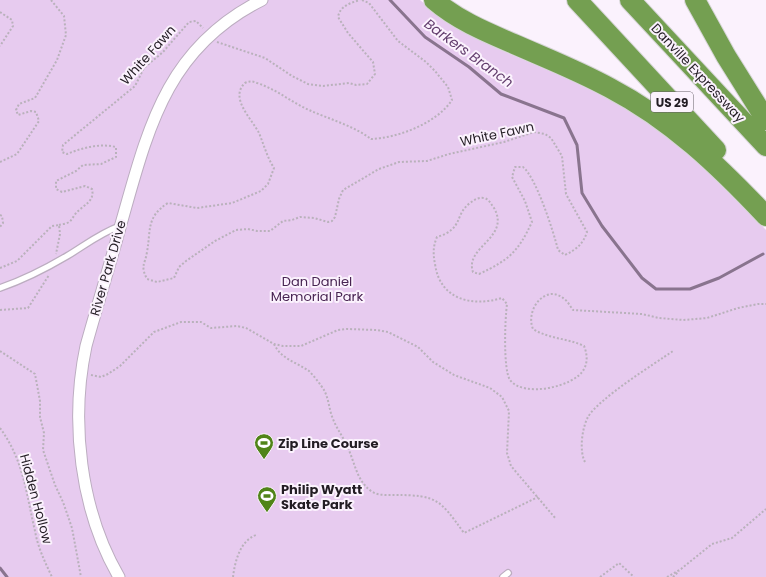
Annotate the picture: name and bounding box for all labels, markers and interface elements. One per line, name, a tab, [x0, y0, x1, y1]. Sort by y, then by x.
water label: Barkers Branch	[420, 14, 518, 92]
street label: Danville Expressway	[647, 19, 750, 127]
street label: White Fawn	[116, 21, 180, 89]
road number: US 29	[651, 92, 693, 112]
street label: White Fawn	[458, 117, 536, 151]
street label: River Park Drive	[85, 218, 131, 318]
park label: Dan Daniel Memorial Park	[271, 272, 363, 306]
sports icon: Zip Line Course	[253, 432, 275, 460]
place label: Zip Line Course	[278, 434, 379, 453]
street label: Hidden Hollow	[15, 452, 57, 546]
place label: Philip Wyatt Skate Park	[281, 480, 362, 514]
sports icon: Philip Wyatt Skate Park	[256, 485, 278, 513]

